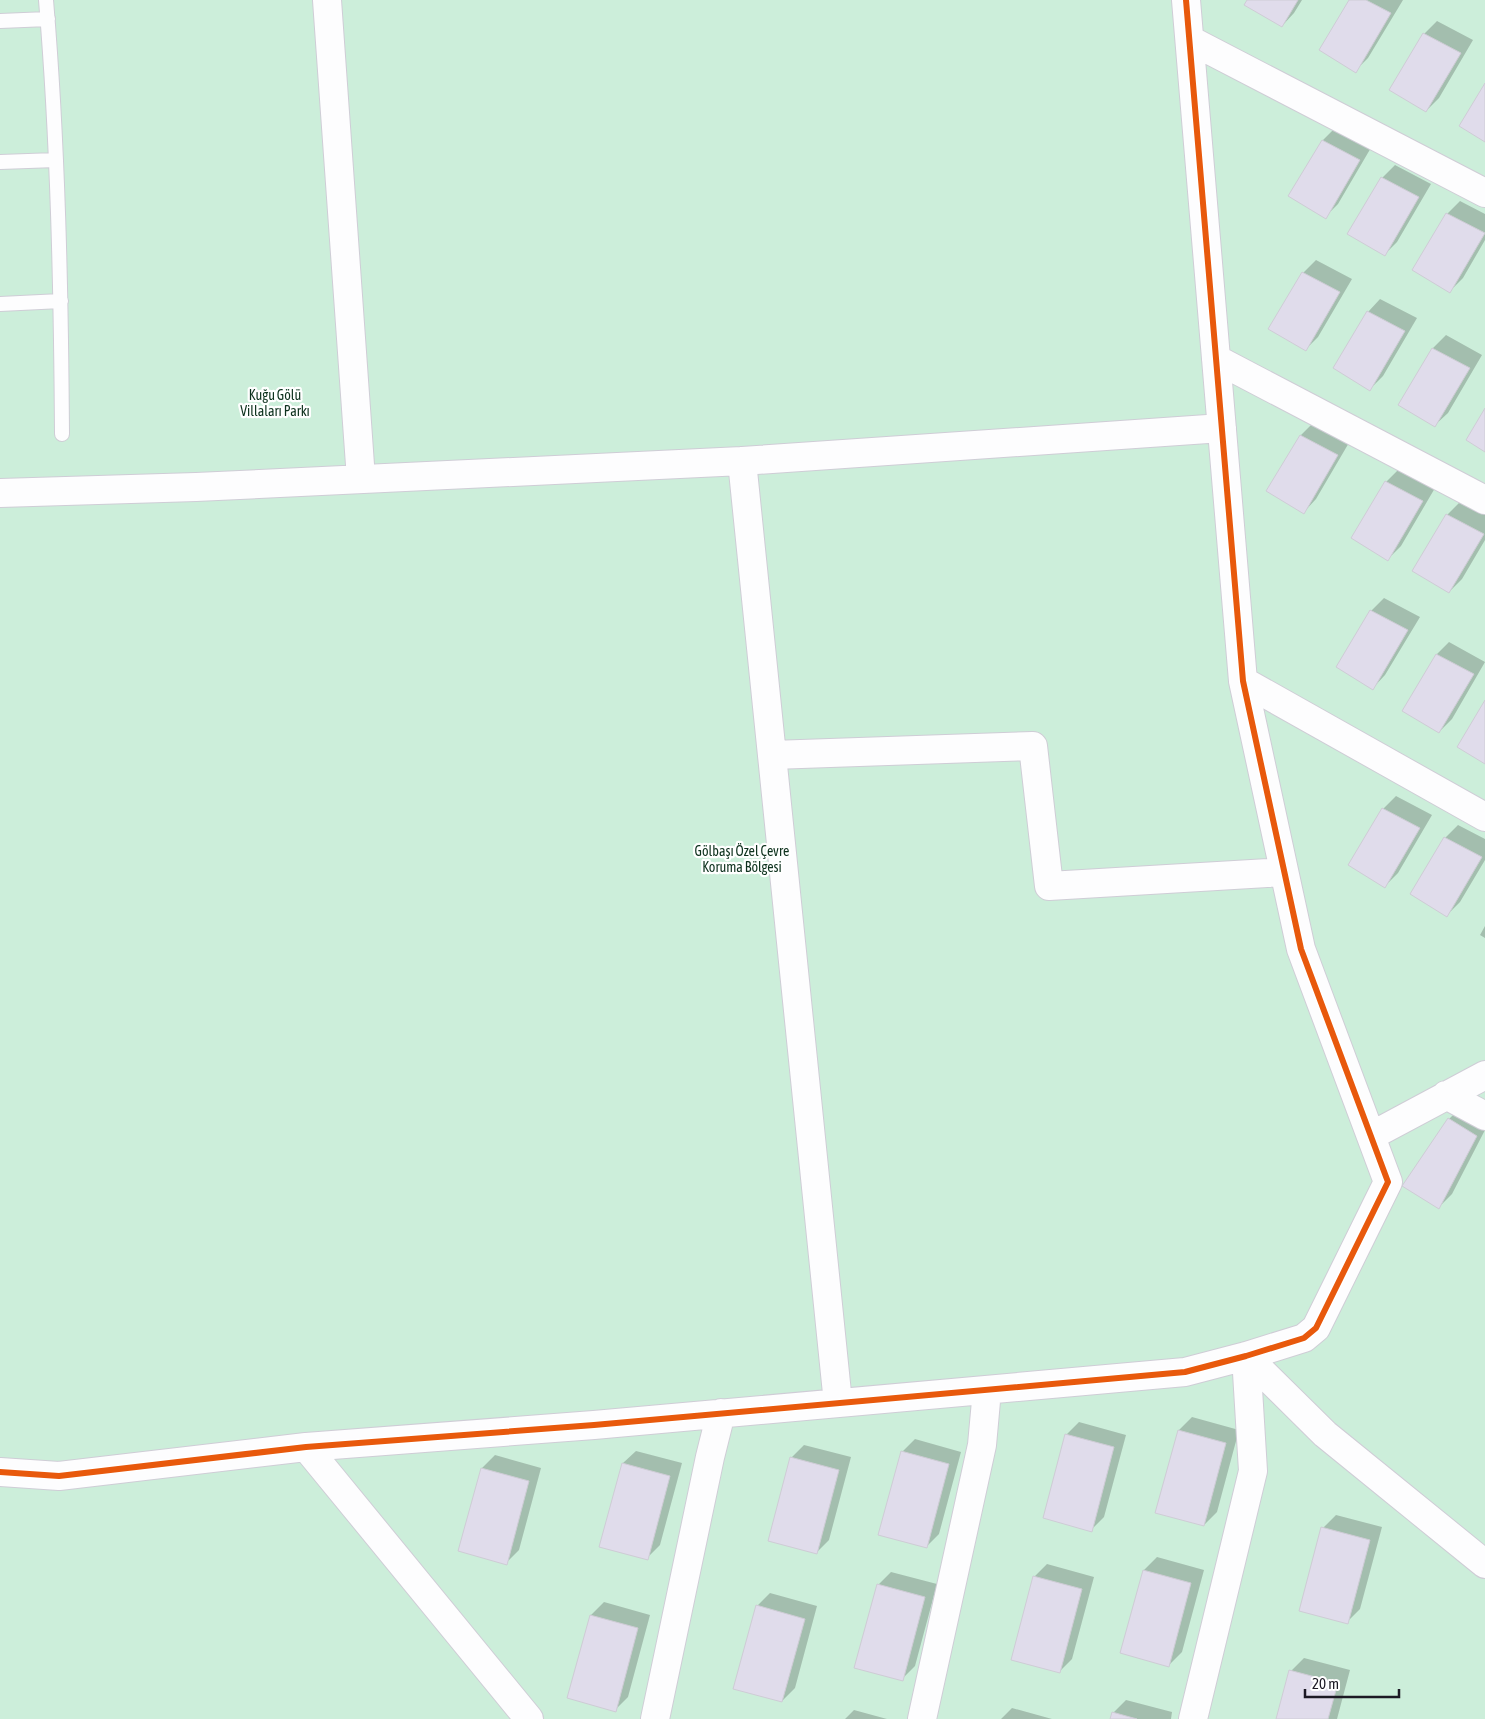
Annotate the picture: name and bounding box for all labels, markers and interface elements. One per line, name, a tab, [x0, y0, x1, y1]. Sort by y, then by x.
park label: Kuğu Gölü Villaları Parkı	[240, 387, 310, 419]
park label: Gölbaşı Özel Çevre Koruma Bölgesi	[695, 843, 789, 875]
scale bar	[1305, 1666, 1399, 1698]
text: 20 m	[1312, 1675, 1339, 1692]

